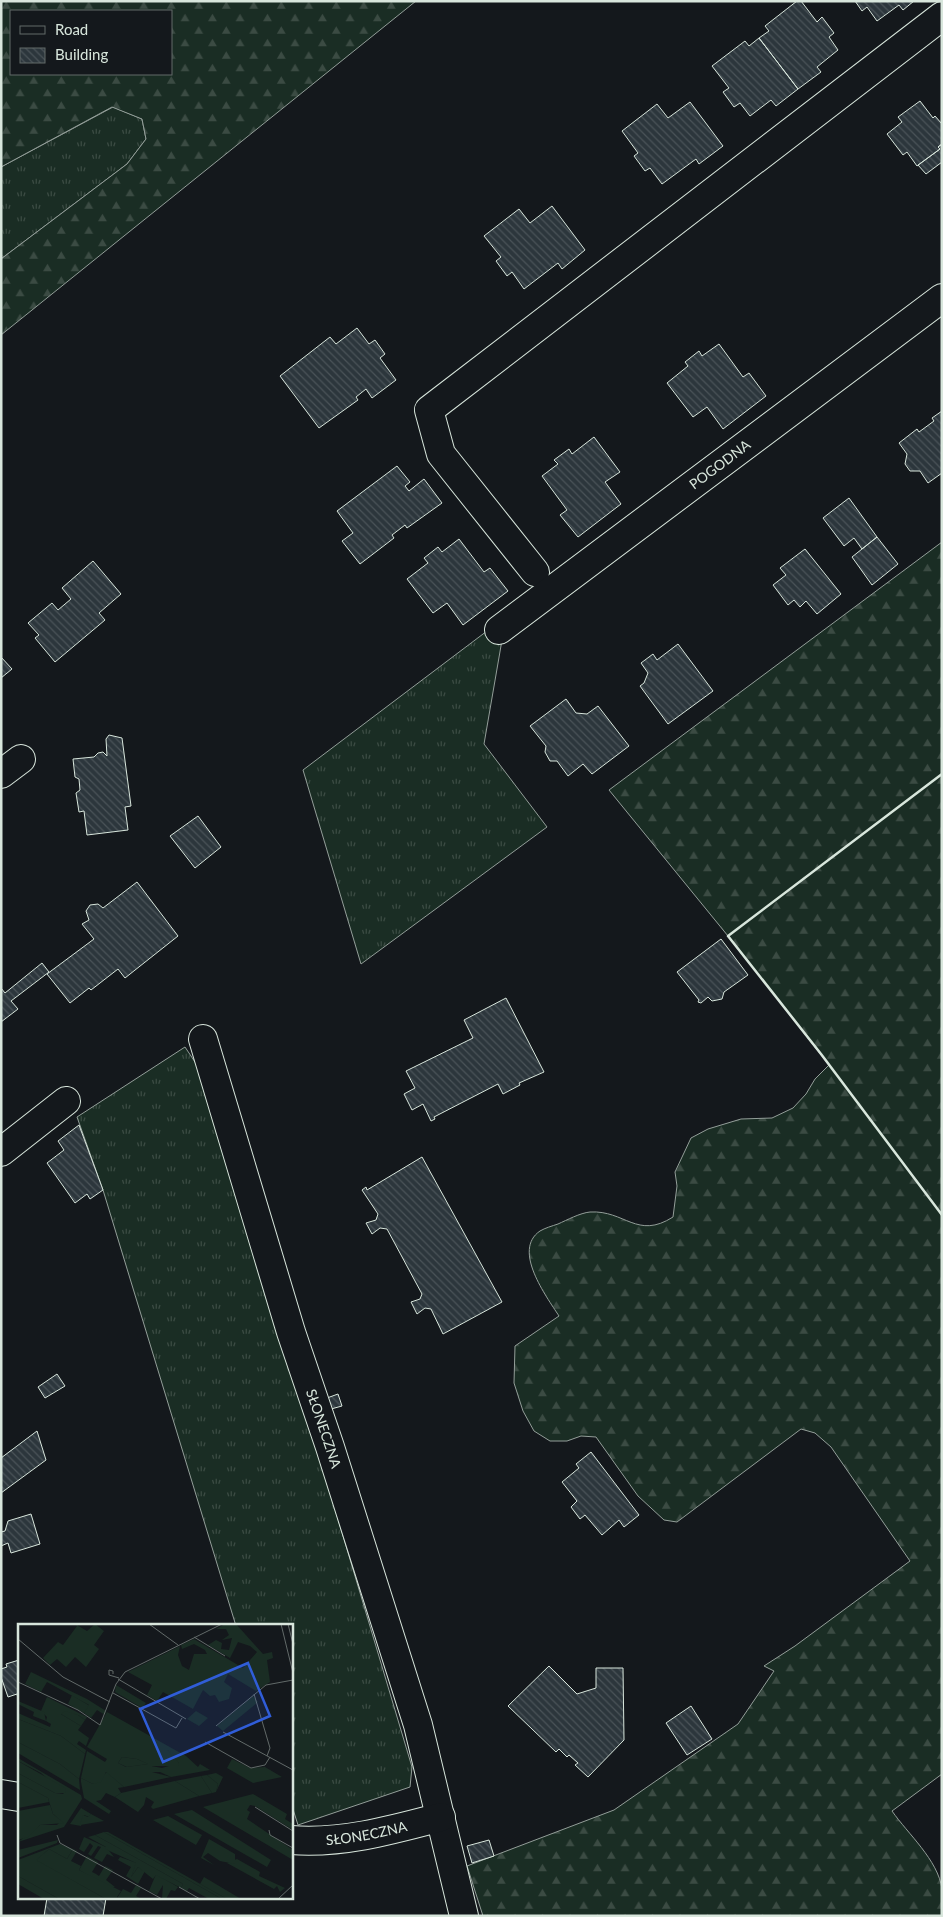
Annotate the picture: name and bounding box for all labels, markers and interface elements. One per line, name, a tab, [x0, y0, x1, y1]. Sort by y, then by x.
legend	[10, 10, 172, 75]
text: Road	[55, 20, 88, 38]
text: Building	[55, 45, 108, 63]
street label: POGODNA	[686, 435, 754, 492]
street label: SŁONECZNA	[303, 1387, 345, 1471]
inset map	[18, 1624, 292, 1900]
street label: SŁONECZNA	[325, 1817, 409, 1848]

